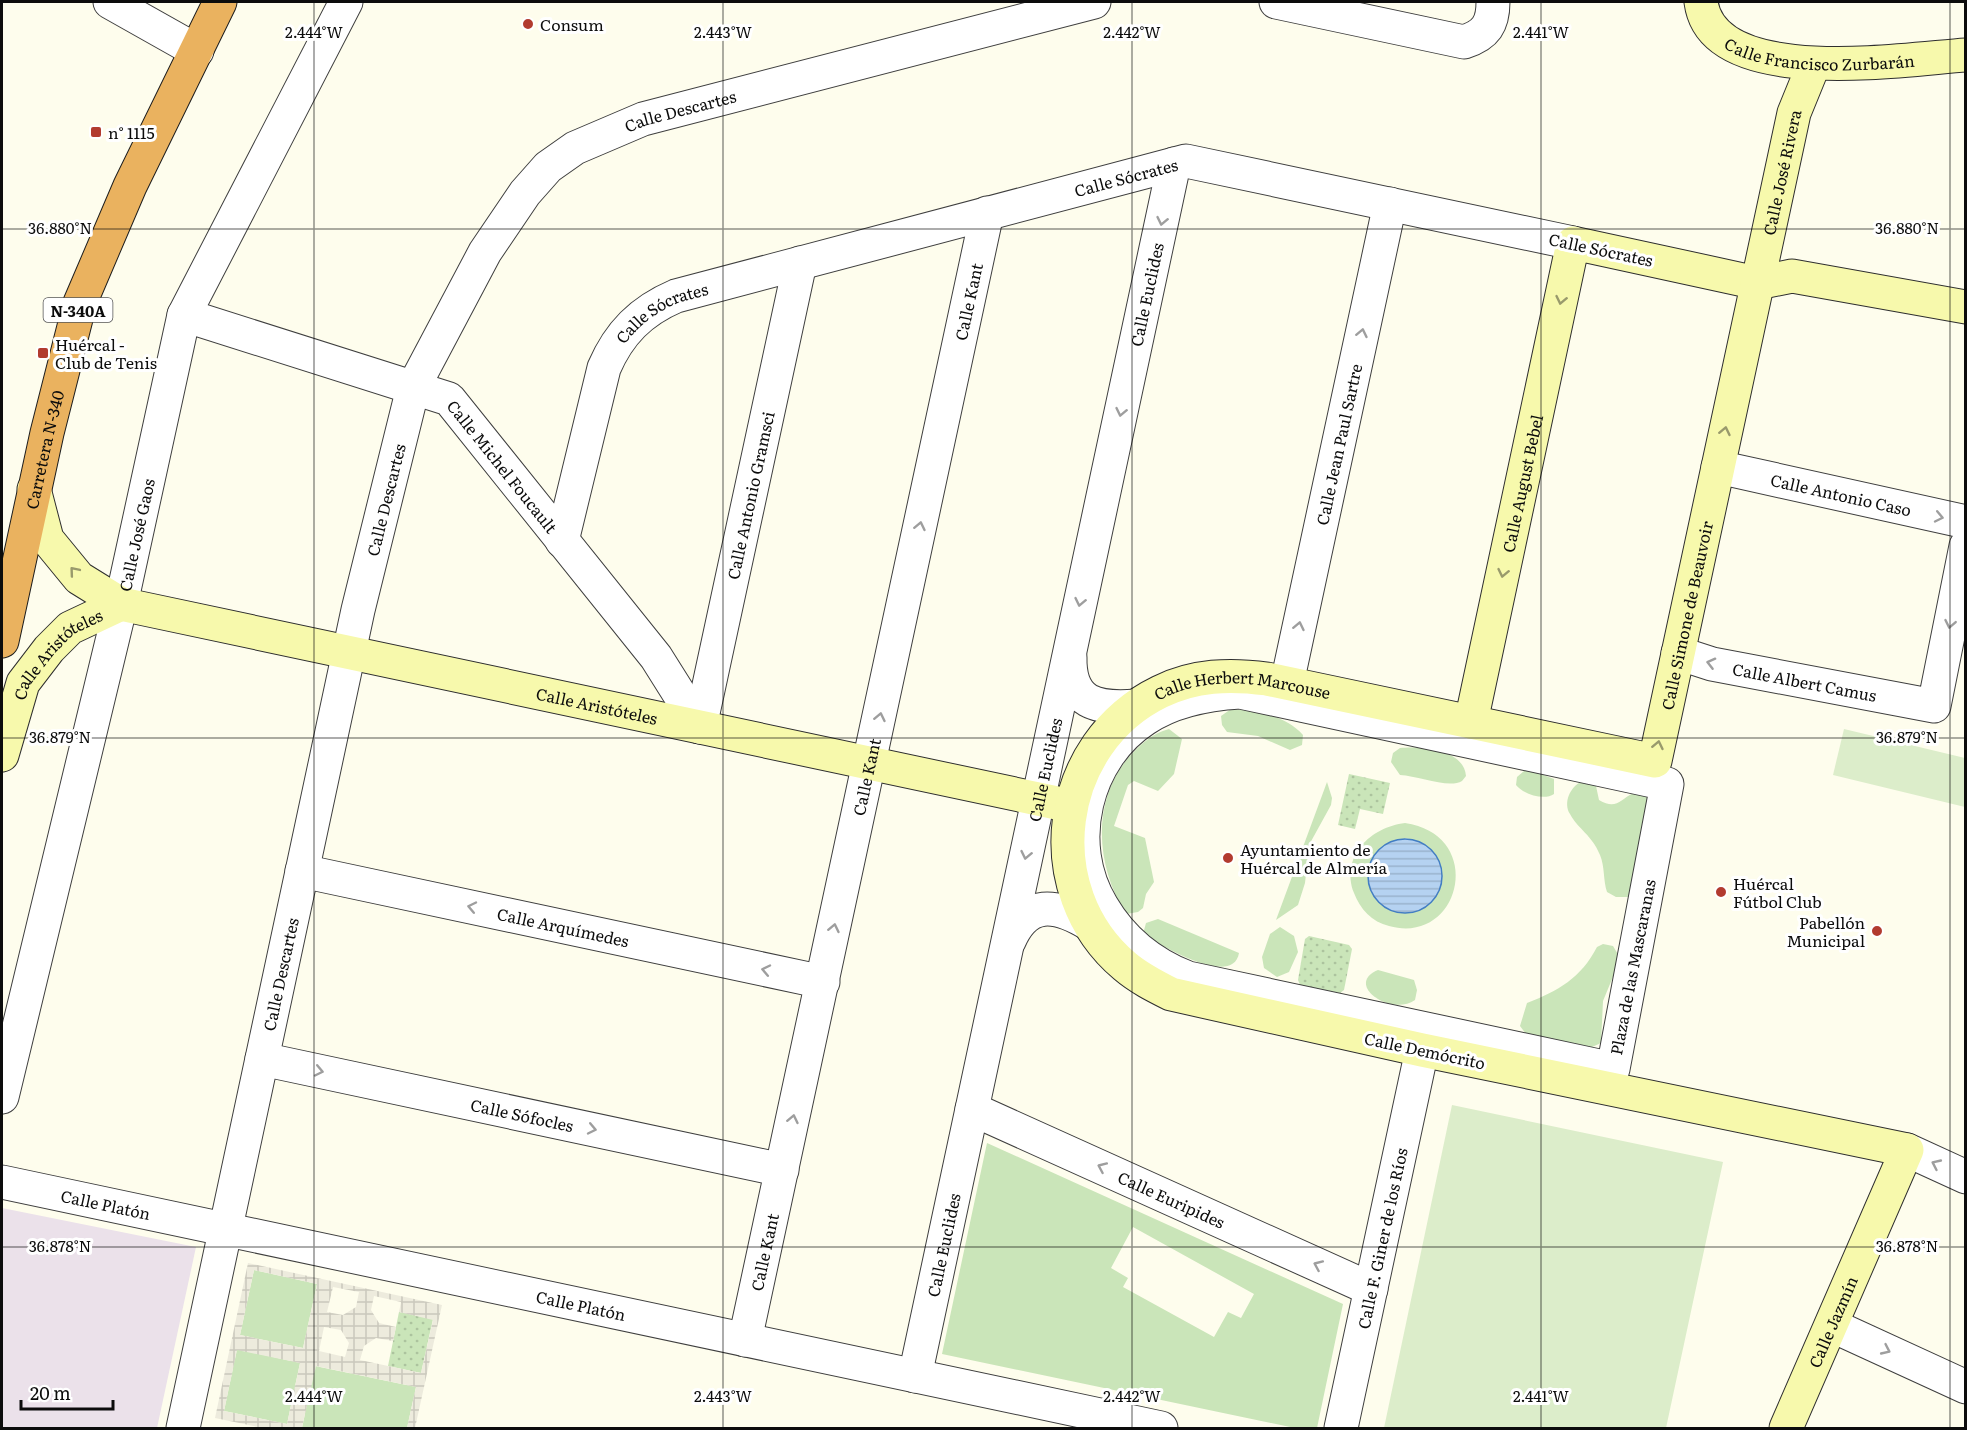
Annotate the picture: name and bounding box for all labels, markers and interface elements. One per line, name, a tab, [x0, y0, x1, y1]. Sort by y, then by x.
place label: Consum	[540, 12, 604, 36]
marker: Consum	[521, 17, 535, 31]
text: 2.444°W	[285, 20, 344, 43]
text: 2.443°W	[694, 20, 753, 43]
text: 2.442°W	[1103, 20, 1161, 43]
text: 2.441°W	[1513, 20, 1570, 43]
street label: Calle Francisco Zurbarán	[1720, 31, 1916, 76]
street label: Calle Descartes	[620, 83, 738, 138]
street label: Calle José Rivera	[1756, 107, 1806, 237]
place label: n° 1115	[108, 120, 155, 144]
marker: n° 1115	[89, 125, 103, 139]
street label: Calle Sócrates	[1071, 152, 1180, 202]
text: 36.880°N	[28, 216, 92, 239]
one-way arrow	[1156, 216, 1169, 226]
text: 36.880°N	[1875, 216, 1939, 239]
street label: Calle Sócrates	[1547, 226, 1655, 272]
street label: Calle Euclides	[1123, 240, 1169, 349]
street label: Calle Kant	[948, 260, 988, 343]
street label: Calle Sócrates	[609, 276, 710, 348]
one-way arrow	[1555, 295, 1568, 305]
road number: N-340A	[44, 298, 112, 322]
one-way arrow	[1355, 328, 1368, 338]
place label: Huércal - Club de Tenis	[55, 332, 157, 374]
marker: Huércal - Club de Tenis	[36, 346, 50, 360]
street label: Calle Jean Paul Sartre	[1309, 361, 1367, 527]
street label: Carretera N-340	[19, 388, 69, 511]
street label: Calle Michel Foucault	[442, 394, 564, 538]
one-way arrow	[1115, 406, 1128, 416]
street label: Calle Antonio Gramsci	[720, 409, 780, 582]
street label: Calle August Bebel	[1495, 412, 1548, 555]
one-way arrow	[1718, 426, 1731, 436]
street label: Calle Descartes	[360, 441, 411, 559]
street label: Calle Antonio Caso	[1768, 467, 1914, 522]
street label: Calle José Gaos	[112, 476, 160, 593]
one-way arrow	[1933, 509, 1943, 522]
street label: Calle Simone de Beauvoir	[1654, 518, 1718, 712]
one-way arrow	[913, 521, 926, 531]
one-way arrow	[70, 567, 81, 578]
one-way arrow	[1497, 568, 1510, 578]
one-way arrow	[1074, 597, 1087, 607]
street label: Calle Aristóteles	[7, 603, 106, 703]
one-way arrow	[1944, 618, 1957, 628]
one-way arrow	[1292, 621, 1305, 631]
street label: Calle Albert Camus	[1731, 656, 1879, 707]
one-way arrow	[1707, 658, 1717, 670]
street label: Calle Herbert Marcouse	[1149, 664, 1333, 705]
street label: Calle Aristóteles	[534, 681, 660, 730]
one-way arrow	[872, 712, 885, 722]
street label: Calle Euclides	[1022, 716, 1067, 824]
text: 36.879°N	[29, 725, 91, 748]
text: 36.879°N	[1876, 725, 1938, 748]
street label: Calle Kant	[846, 735, 886, 818]
one-way arrow	[1651, 740, 1664, 750]
place label: Ayuntamiento de Huércal de Almería	[1240, 837, 1388, 879]
one-way arrow	[1020, 849, 1033, 859]
marker: Ayuntamiento de Huércal de Almería	[1221, 851, 1235, 865]
place label: Huércal Fútbol Club	[1733, 871, 1822, 913]
street label: Plaza de las Mascaranas	[1603, 877, 1661, 1057]
marker: Huércal Fútbol Club	[1714, 885, 1728, 899]
street label: Calle Arquímedes	[495, 901, 631, 952]
one-way arrow	[467, 902, 477, 915]
place label: Pabellón Municipal	[1787, 910, 1865, 952]
street label: Calle Descartes	[256, 916, 304, 1033]
one-way arrow	[827, 923, 840, 933]
marker: Pabellón Municipal	[1870, 924, 1884, 938]
one-way arrow	[761, 964, 771, 977]
street label: Calle Demócrito	[1362, 1025, 1488, 1075]
one-way arrow	[314, 1064, 324, 1077]
street label: Calle Sófocles	[469, 1092, 576, 1137]
one-way arrow	[786, 1114, 799, 1124]
one-way arrow	[587, 1122, 597, 1135]
street label: Calle F. Giner de los Ríos	[1351, 1145, 1413, 1331]
one-way arrow	[1932, 1159, 1943, 1171]
one-way arrow	[1097, 1162, 1108, 1174]
street label: Calle Euripides	[1114, 1164, 1229, 1234]
street label: Calle Platón	[59, 1183, 153, 1225]
street label: Calle Euclides	[920, 1191, 966, 1299]
street label: Calle Kant	[744, 1211, 784, 1293]
text: 36.878°N	[29, 1234, 91, 1257]
text: 36.878°N	[1876, 1234, 1938, 1257]
one-way arrow	[1313, 1260, 1324, 1272]
street label: Calle Jazmín	[1802, 1272, 1863, 1371]
street label: Calle Platón	[534, 1284, 629, 1326]
one-way arrow	[1879, 1343, 1890, 1355]
scale bar	[21, 1373, 112, 1411]
text: 20 m	[30, 1379, 71, 1406]
text: 2.444°W	[285, 1384, 344, 1407]
text: 2.443°W	[694, 1384, 753, 1407]
text: 2.442°W	[1103, 1384, 1161, 1407]
text: 2.441°W	[1513, 1384, 1570, 1407]

